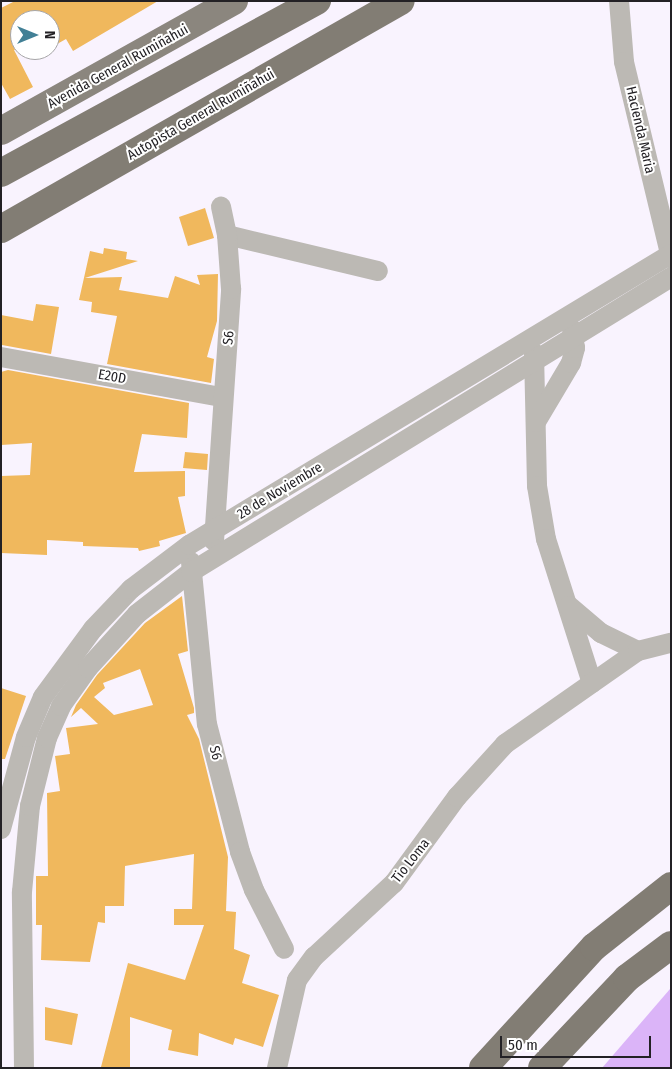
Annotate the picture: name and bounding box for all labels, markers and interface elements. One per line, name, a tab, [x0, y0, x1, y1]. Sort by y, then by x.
north arrow	[10, 10, 60, 60]
street label: Avenida General Rumiñahui	[45, 21, 191, 113]
text: N	[41, 31, 58, 39]
street label: Autopista General Rumiñahui	[124, 66, 278, 164]
street label: Hacienda Maria	[622, 85, 658, 175]
street label: S6	[220, 330, 238, 346]
street label: E20D	[97, 366, 127, 388]
street label: 28 de Noviembre	[234, 459, 326, 523]
street label: S6	[205, 744, 225, 762]
street label: Tio Loma	[389, 836, 433, 886]
scale bar	[502, 1026, 653, 1058]
text: 50 m	[508, 1036, 538, 1054]

